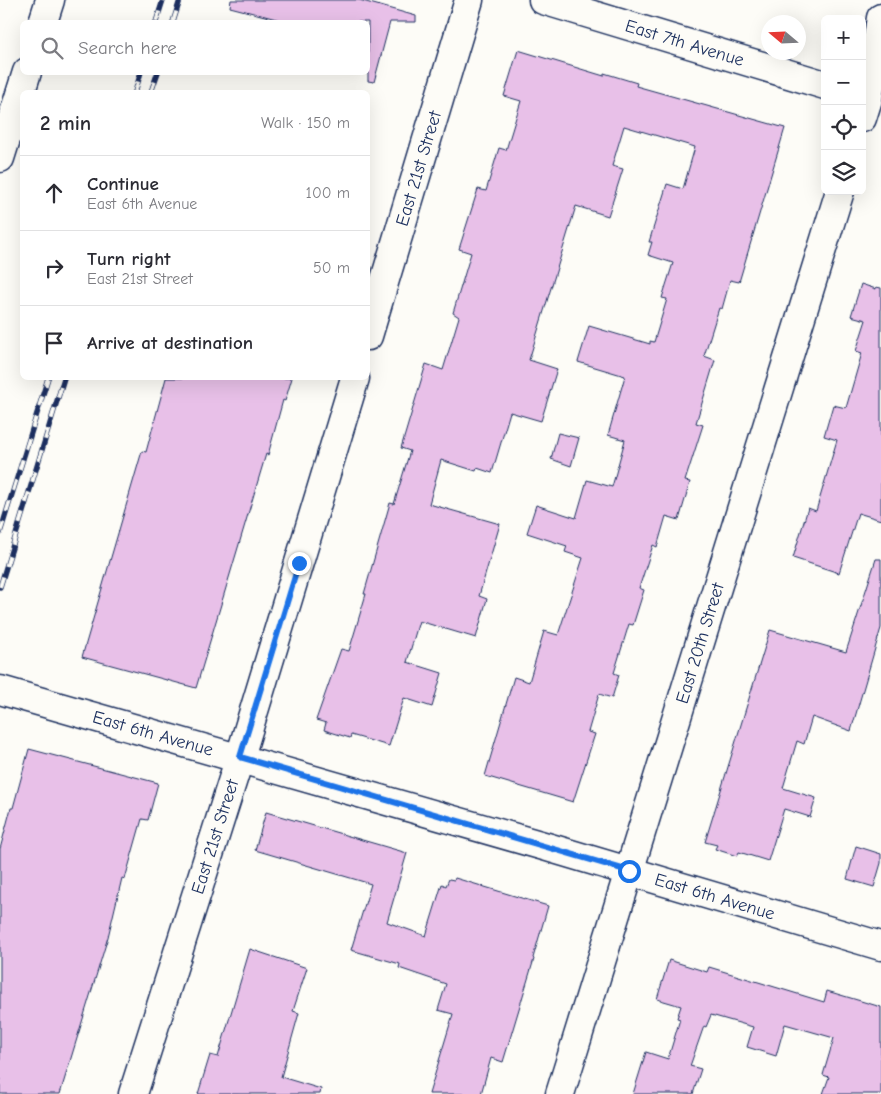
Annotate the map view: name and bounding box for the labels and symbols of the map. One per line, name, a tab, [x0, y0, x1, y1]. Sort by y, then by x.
street label: East 7th Avenue	[623, 15, 747, 71]
north arrow	[761, 15, 806, 60]
street label: East 21st Street	[391, 108, 446, 229]
route end	[288, 552, 311, 575]
street label: East 20th Street	[671, 579, 729, 706]
street label: East 6th Avenue	[90, 706, 216, 760]
street label: East 21st Street	[187, 776, 243, 897]
route start	[618, 860, 641, 883]
street label: East 6th Avenue	[652, 869, 777, 924]

